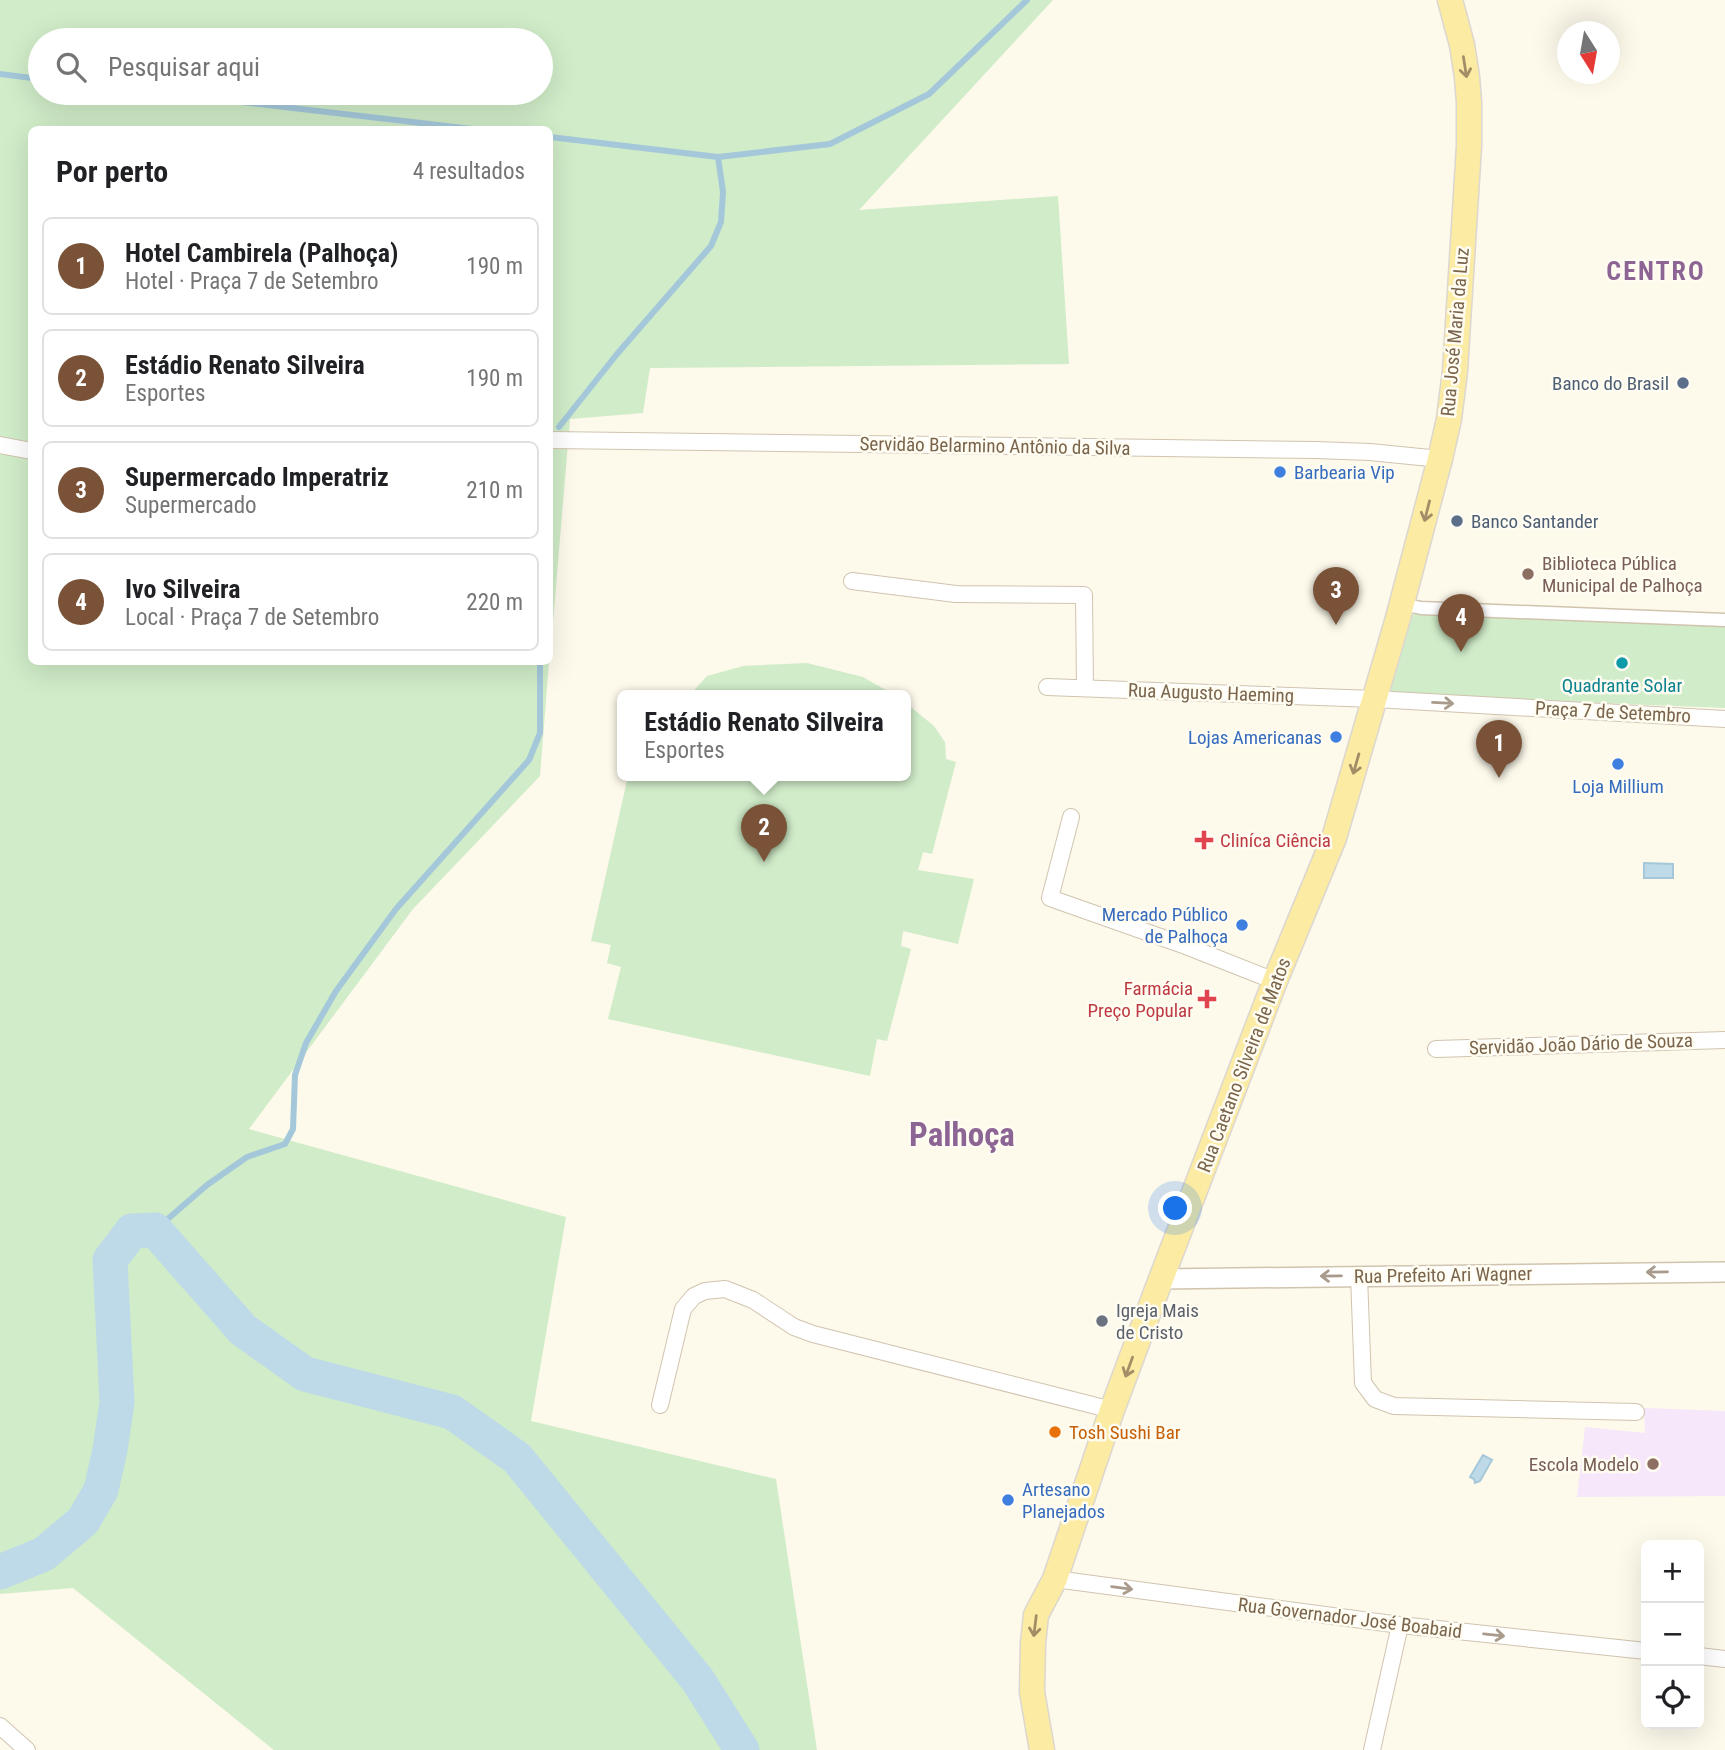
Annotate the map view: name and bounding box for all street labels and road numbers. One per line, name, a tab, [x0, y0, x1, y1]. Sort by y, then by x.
street label: Rua José Maria da Luz	[1436, 247, 1474, 417]
street label: Servidão Belarmino Antônio da Silva	[859, 432, 1131, 460]
street label: Rua Augusto Haeming	[1127, 679, 1295, 707]
street label: Praça 7 de Setembro	[1535, 696, 1691, 728]
street label: Rua Caetano Silveira de Matos	[1192, 955, 1296, 1175]
street label: Servidão João Dário de Souza	[1469, 1029, 1693, 1059]
street label: Rua Prefeito Ari Wagner	[1354, 1262, 1532, 1288]
street label: Rua Governador José Boabaid	[1237, 1593, 1463, 1643]

